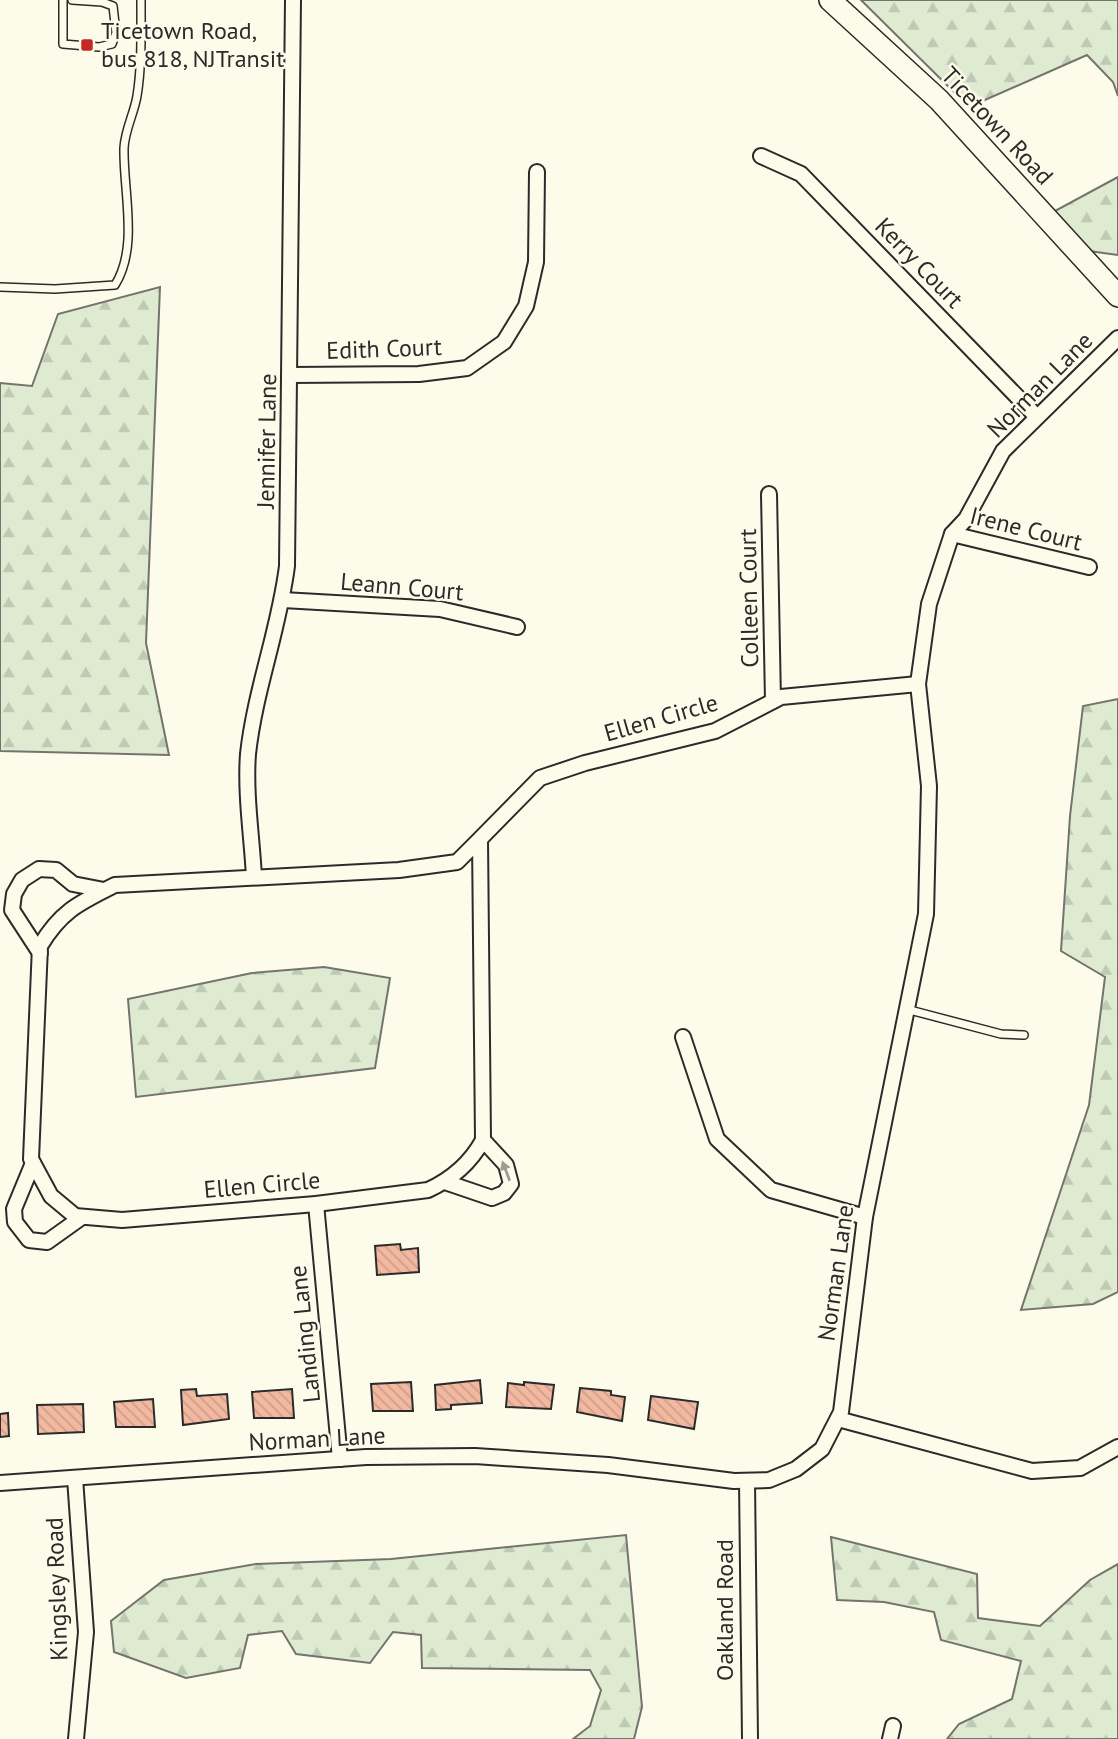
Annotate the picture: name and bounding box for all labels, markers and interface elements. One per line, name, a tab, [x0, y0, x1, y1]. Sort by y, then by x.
place label: Ticetown Road, bus 818, NJTransit	[101, 15, 284, 74]
marker: Ticetown Road, bus 818, NJTransit	[79, 37, 95, 53]
street label: Ticetown Road	[935, 60, 1060, 191]
street label: Kerry Court	[868, 211, 970, 315]
street label: Norman Lane	[980, 325, 1099, 444]
street label: Edith Court	[326, 331, 442, 366]
street label: Jennifer Lane	[250, 373, 283, 510]
street label: Irene Court	[967, 500, 1086, 557]
street label: Colleen Court	[732, 528, 765, 668]
street label: Leann Court	[339, 566, 465, 607]
street label: Ellen Circle	[600, 687, 721, 749]
one-way arrow	[501, 1160, 512, 1181]
street label: Ellen Circle	[202, 1164, 322, 1205]
street label: Norman Lane	[811, 1203, 860, 1343]
street label: Landing Lane	[282, 1264, 327, 1404]
street label: Norman Lane	[248, 1419, 386, 1458]
street label: Kingsley Road	[39, 1517, 74, 1661]
street label: Oakland Road	[709, 1539, 740, 1681]

